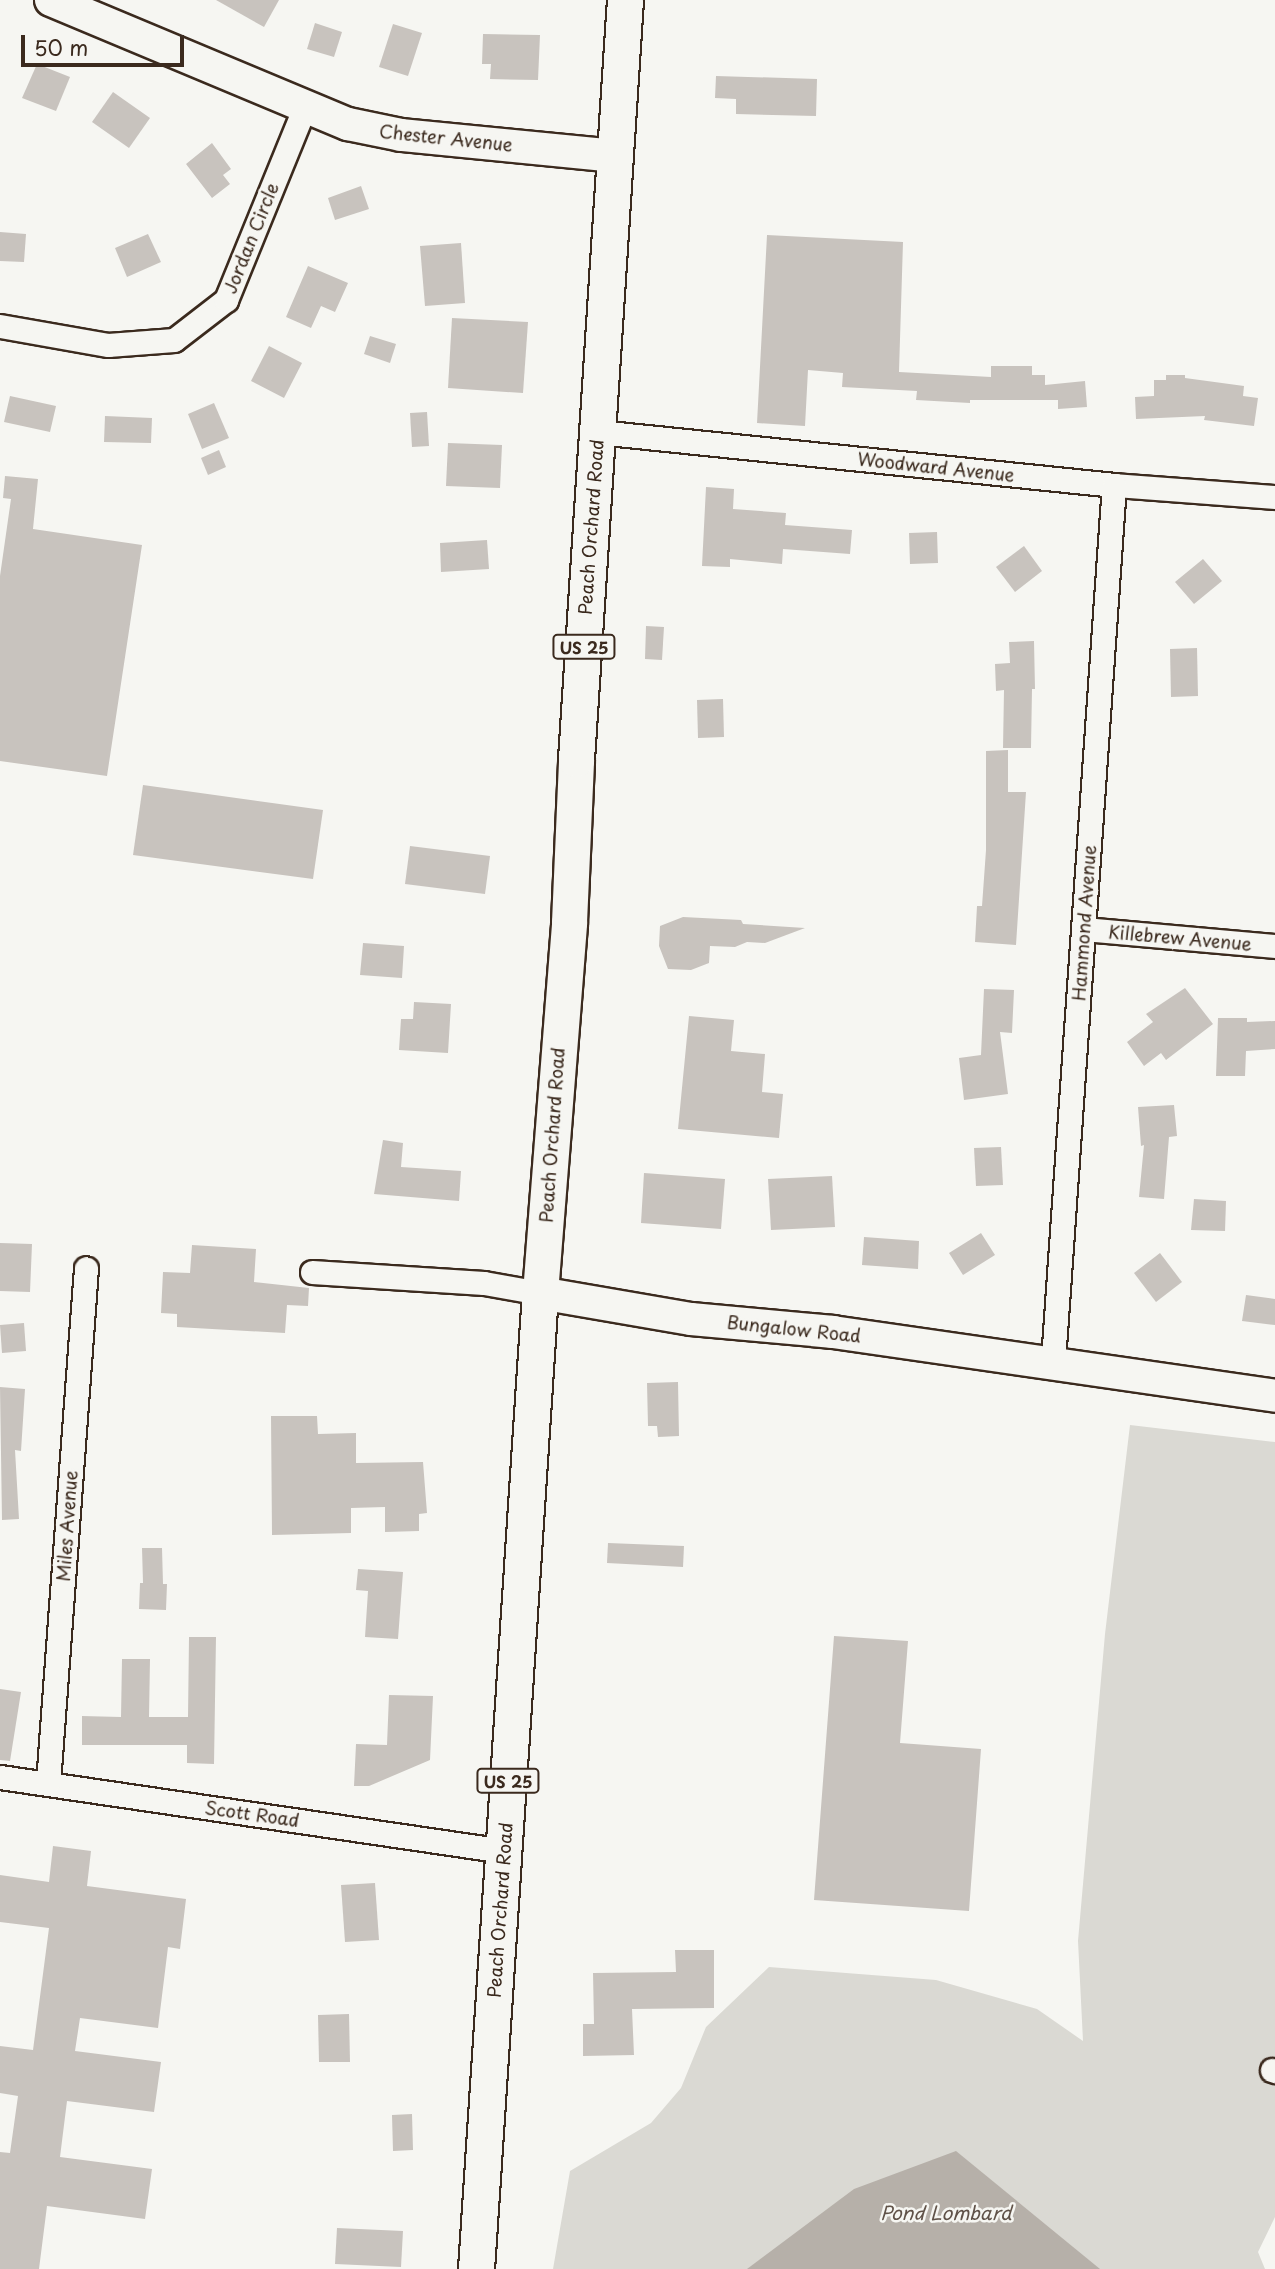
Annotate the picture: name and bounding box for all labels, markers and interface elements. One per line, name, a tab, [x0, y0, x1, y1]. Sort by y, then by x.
scale bar	[24, 21, 187, 65]
text: 50 m	[34, 31, 88, 63]
street label: Chester Avenue	[378, 120, 514, 156]
street label: Jordan Circle	[219, 179, 283, 297]
street label: Peach Orchard Road	[574, 437, 608, 617]
street label: Woodward Avenue	[855, 448, 1017, 486]
road number: US 25	[552, 634, 616, 660]
street label: Hammond Avenue	[1068, 844, 1100, 1002]
street label: Killebrew Avenue	[1107, 921, 1253, 955]
street label: Peach Orchard Road	[535, 1045, 569, 1225]
street label: Bungalow Road	[727, 1311, 861, 1347]
street label: Miles Avenue	[52, 1469, 82, 1583]
road number: US 25	[476, 1768, 540, 1794]
street label: Scott Road	[203, 1797, 301, 1831]
street label: Peach Orchard Road	[483, 1820, 517, 2000]
water label: Pond Lombard	[881, 2202, 1011, 2224]

